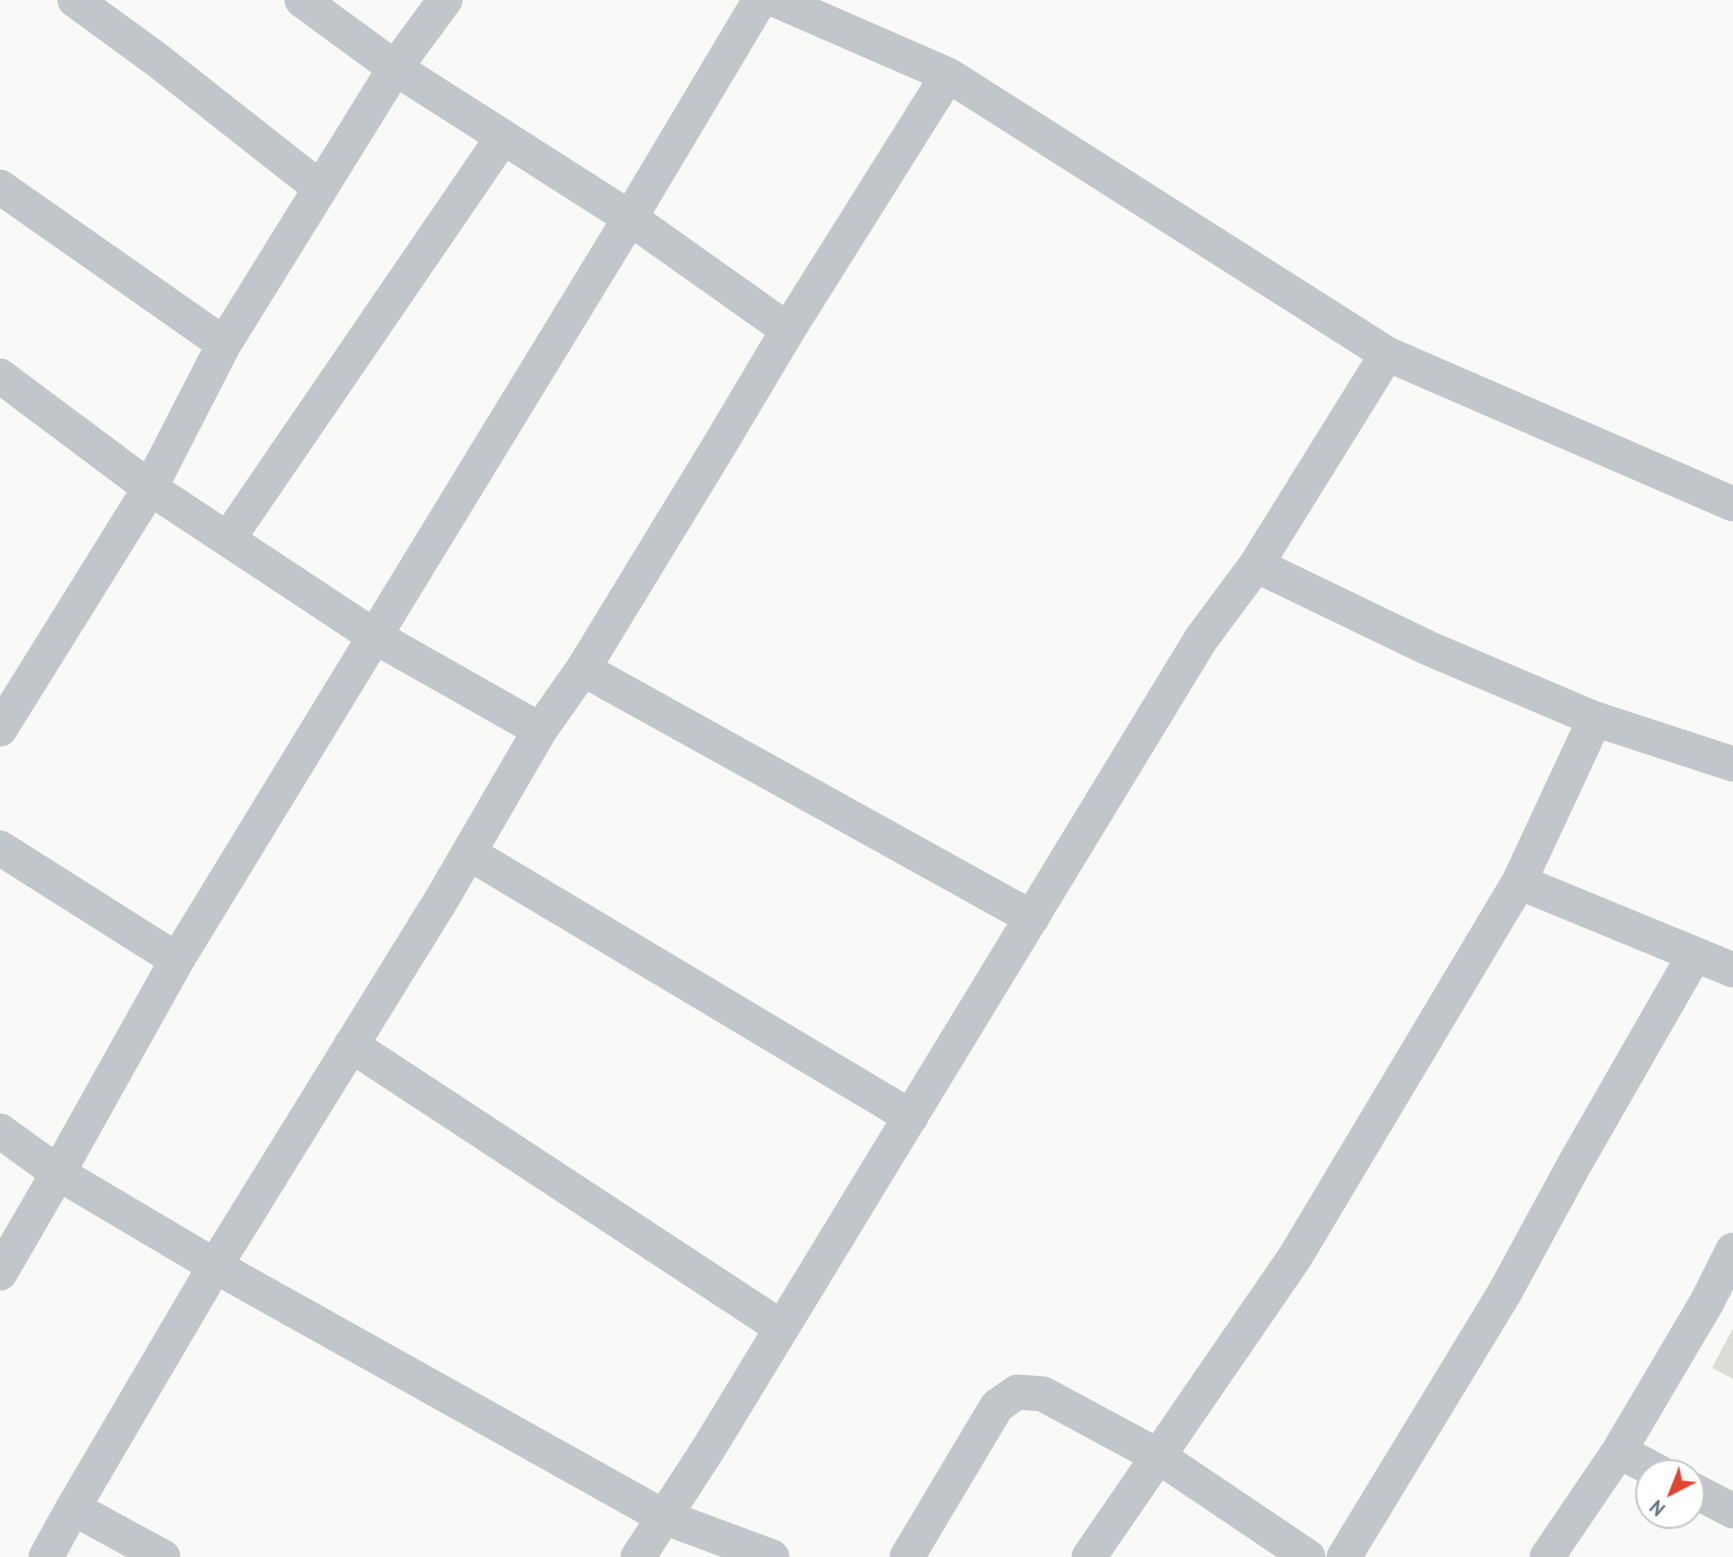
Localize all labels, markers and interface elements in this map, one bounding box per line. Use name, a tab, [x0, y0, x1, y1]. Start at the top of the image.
north arrow	[1635, 1459, 1705, 1529]
text: N	[1645, 1495, 1670, 1521]

